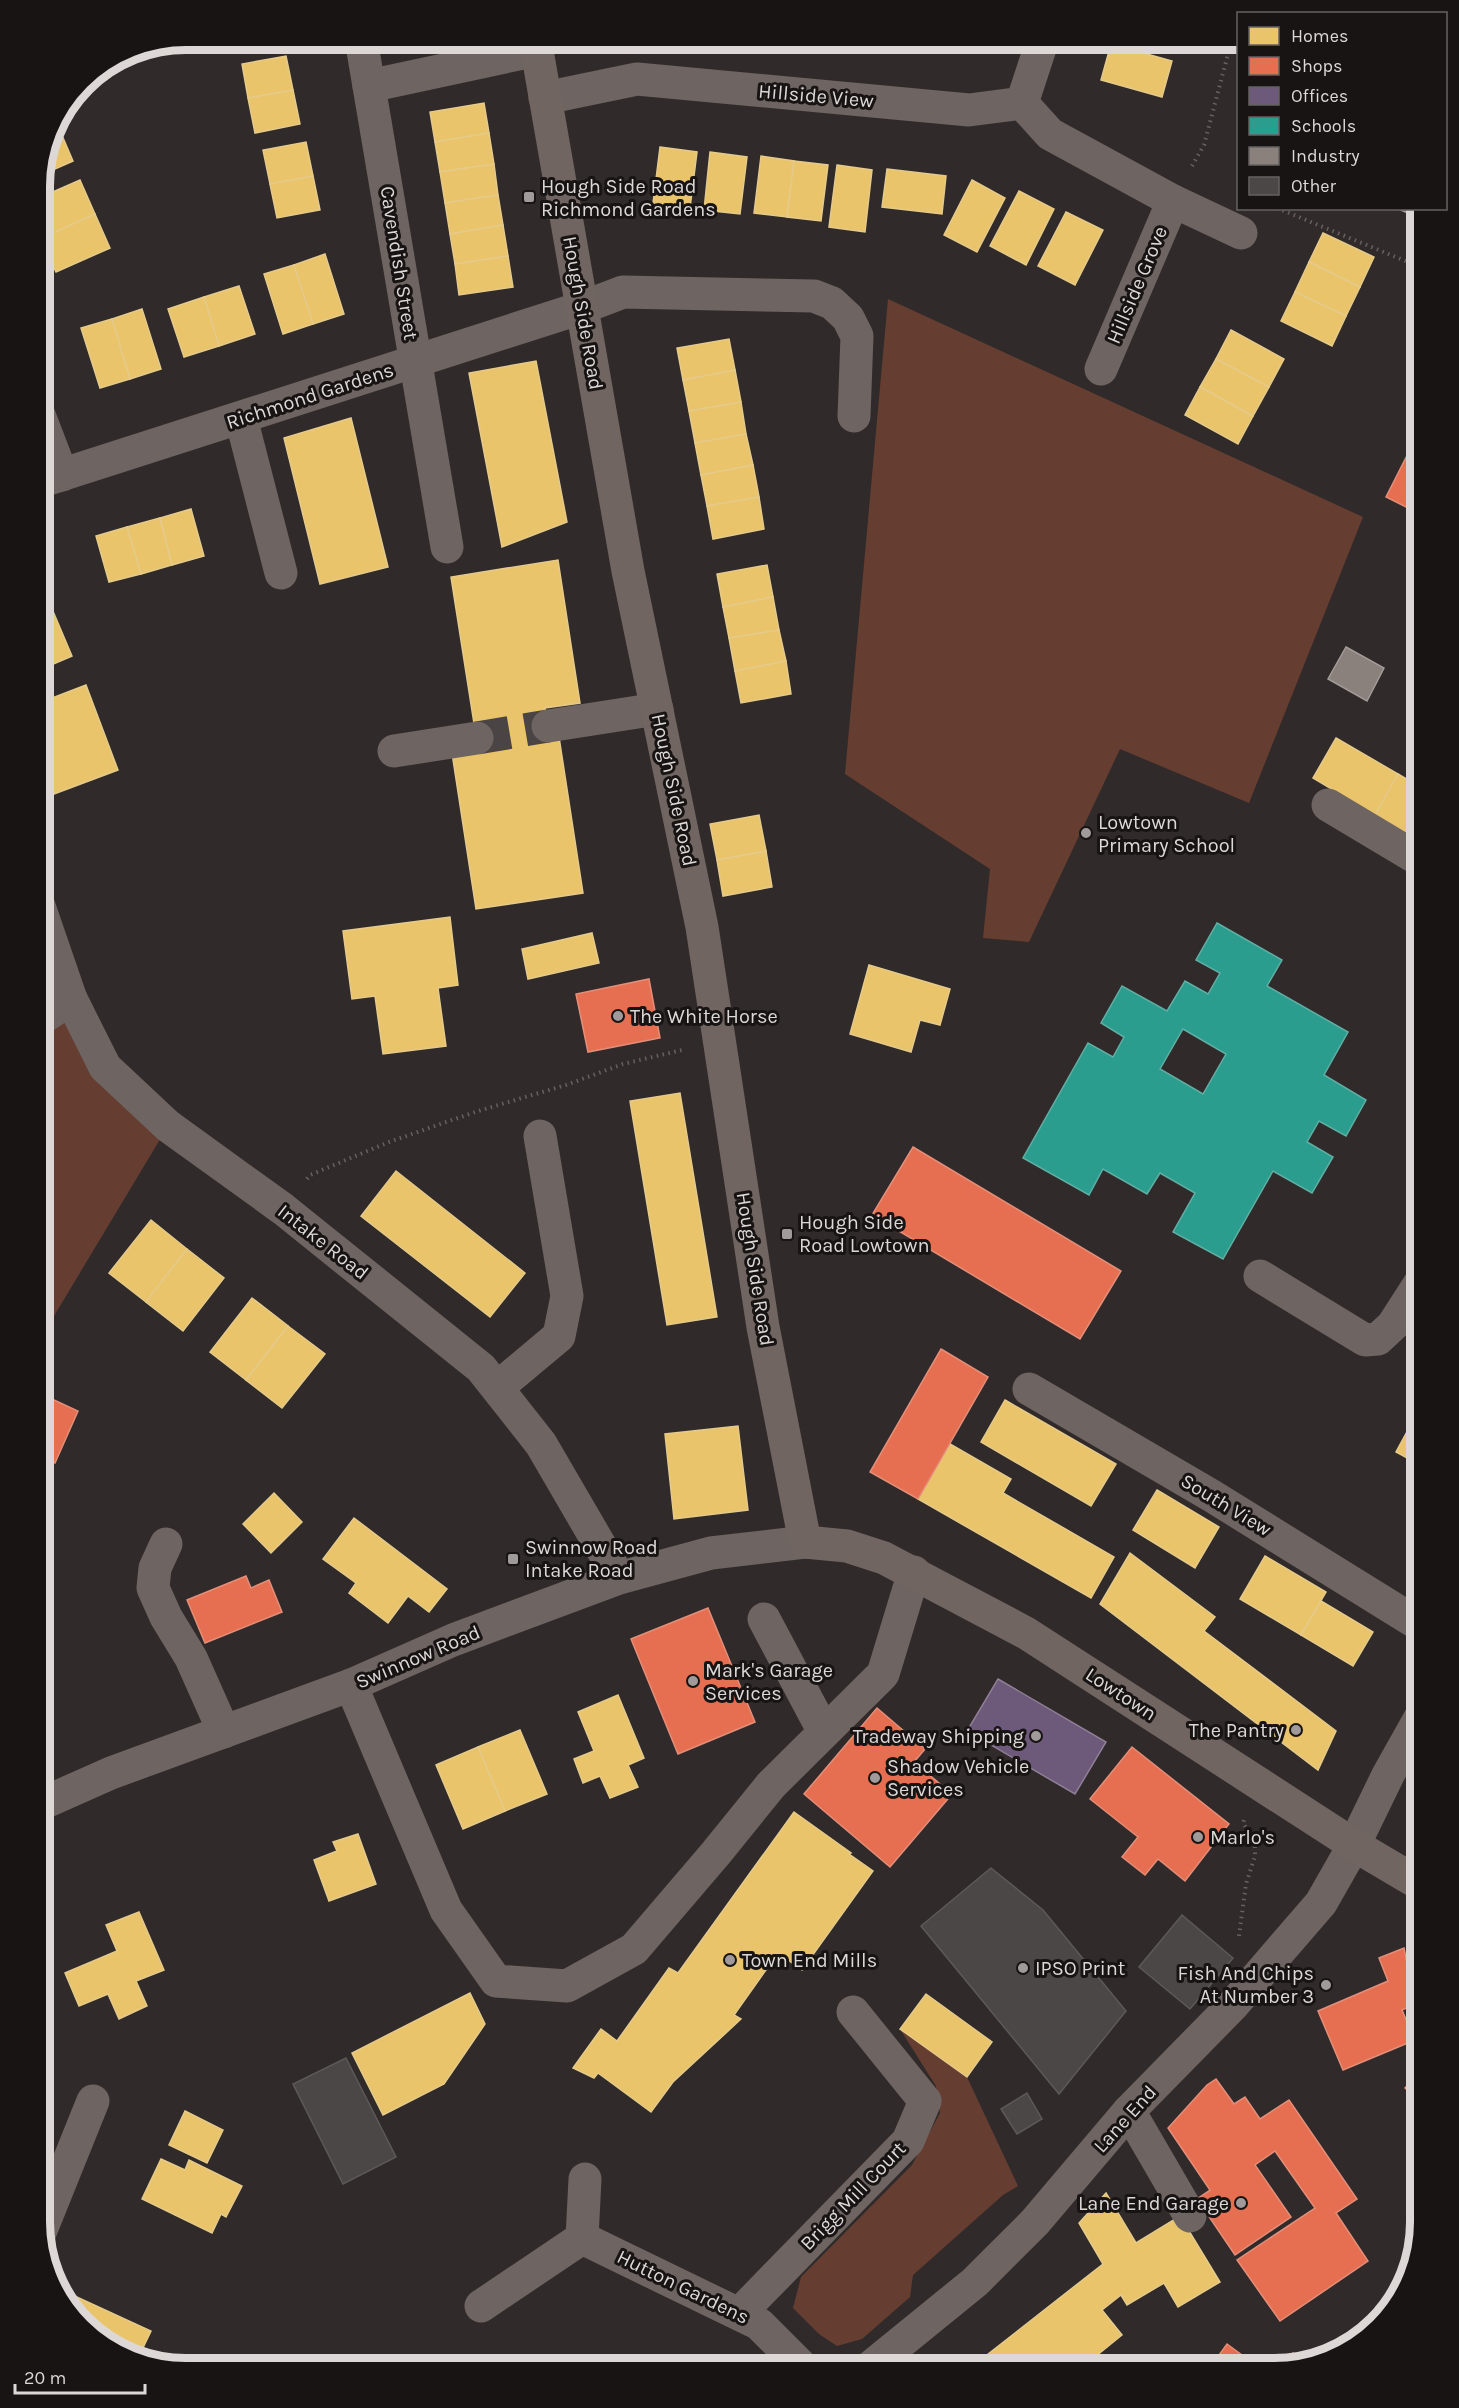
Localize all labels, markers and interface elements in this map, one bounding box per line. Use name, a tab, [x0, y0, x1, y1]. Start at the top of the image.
legend	[1237, 12, 1447, 210]
text: Homes	[1291, 25, 1348, 47]
text: Shops	[1291, 55, 1343, 77]
street label: Hillside View	[757, 79, 875, 113]
text: Offices	[1291, 85, 1348, 107]
text: Schools	[1291, 115, 1356, 137]
text: Industry	[1291, 145, 1360, 167]
place label: Hough Side Road Richmond Gardens	[541, 175, 716, 221]
text: Other	[1291, 175, 1336, 197]
street label: Cavendish Street	[375, 184, 423, 342]
marker: Hough Side Road Richmond Gardens	[522, 190, 536, 204]
street label: Hillside Grove	[1102, 223, 1172, 347]
street label: Hough Side Road	[558, 234, 608, 392]
street label: Richmond Gardens	[223, 358, 397, 434]
street label: Hough Side Road	[647, 712, 701, 868]
place label: Lowtown Primary School	[1098, 811, 1235, 857]
marker: Lowtown Primary School	[1079, 826, 1093, 840]
place label: The White Horse	[630, 1005, 778, 1028]
marker: The White Horse	[611, 1009, 625, 1023]
street label: Hough Side Road	[731, 1190, 779, 1348]
street label: Intake Road	[273, 1200, 373, 1284]
place label: Hough Side Road Lowtown	[799, 1211, 930, 1257]
marker: Hough Side Road Lowtown	[780, 1227, 794, 1241]
street label: South View	[1177, 1469, 1276, 1541]
place label: Swinnow Road Intake Road	[525, 1536, 658, 1582]
marker: Swinnow Road Intake Road	[506, 1552, 520, 1566]
street label: Swinnow Road	[352, 1620, 484, 1694]
place label: Mark's Garage Services	[705, 1659, 833, 1705]
street label: Lowtown	[1081, 1663, 1161, 1725]
marker: Mark's Garage Services	[686, 1674, 700, 1688]
place label: The Pantry	[1189, 1719, 1284, 1742]
marker: The Pantry	[1289, 1723, 1303, 1737]
place label: Tradeway Shipping	[853, 1725, 1024, 1748]
marker: Tradeway Shipping	[1029, 1729, 1043, 1743]
place label: Shadow Vehicle Services	[887, 1755, 1029, 1801]
marker: Shadow Vehicle Services	[868, 1771, 882, 1785]
place label: Marlo's	[1210, 1826, 1275, 1849]
marker: Marlo's	[1191, 1830, 1205, 1844]
place label: Town End Mills	[742, 1949, 877, 1972]
marker: Town End Mills	[723, 1953, 737, 1967]
place label: IPSO Print	[1035, 1957, 1126, 1980]
marker: IPSO Print	[1016, 1961, 1030, 1975]
place label: Fish And Chips At Number 3	[1178, 1962, 1314, 2008]
marker: Fish And Chips At Number 3	[1319, 1978, 1333, 1992]
street label: Lane End	[1089, 2081, 1161, 2157]
street label: Brigg Mill Court	[795, 2137, 911, 2255]
place label: Lane End Garage	[1078, 2192, 1229, 2215]
marker: Lane End Garage	[1234, 2196, 1248, 2210]
street label: Hutton Gardens	[613, 2245, 753, 2329]
scale bar	[15, 2357, 146, 2395]
text: 20 m	[24, 2367, 66, 2389]

